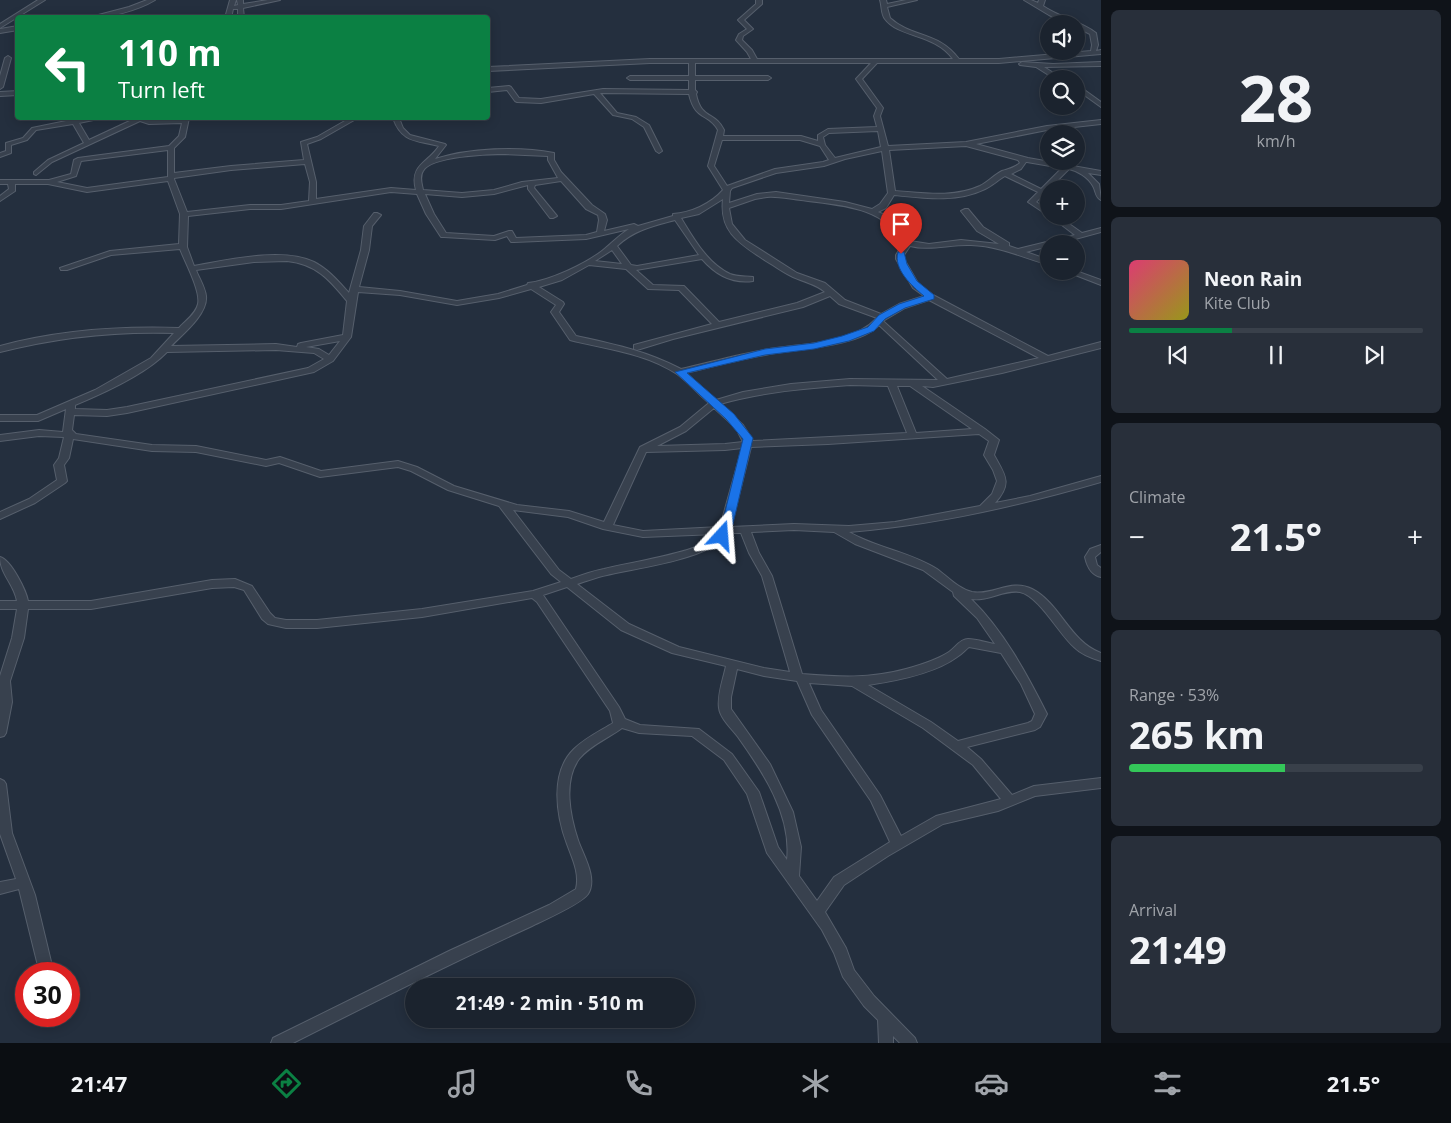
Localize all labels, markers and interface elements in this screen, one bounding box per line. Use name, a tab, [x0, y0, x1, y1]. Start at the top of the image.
map controls	[1040, 15, 1085, 280]
button: sound	[1040, 15, 1085, 60]
text: 110 m	[118, 29, 222, 76]
icon: left	[35, 35, 100, 100]
text: 28	[1239, 53, 1313, 141]
button: search	[1040, 70, 1085, 115]
text: Turn left	[118, 74, 205, 104]
button: layers	[1040, 125, 1085, 170]
text: km/h	[1257, 130, 1295, 152]
button: +	[1040, 180, 1085, 225]
pin	[880, 203, 922, 254]
icon: arrive	[887, 210, 915, 238]
button: −	[1040, 235, 1085, 280]
text: Neon Rain	[1204, 266, 1302, 292]
text: Kite Club	[1204, 292, 1270, 314]
icon: previous	[1164, 341, 1192, 369]
icon: pause	[1262, 341, 1290, 369]
icon: next	[1360, 341, 1388, 369]
text: Climate	[1129, 486, 1186, 508]
position arrow	[695, 509, 747, 561]
text: 21.5°	[1230, 510, 1322, 562]
text: −	[1129, 517, 1145, 555]
text: +	[1407, 517, 1423, 555]
text: Range · 53%	[1129, 684, 1219, 706]
text: 265 km	[1129, 708, 1265, 760]
text: Arrival	[1129, 899, 1177, 921]
text: 21:49	[1129, 923, 1227, 975]
speed limit sign: 30	[15, 962, 80, 1027]
text: 21:49 · 2 min · 510 m	[456, 990, 644, 1016]
icon: directions	[269, 1066, 304, 1101]
icon: music	[445, 1066, 480, 1101]
icon: phone	[621, 1066, 656, 1101]
icon: climate	[798, 1066, 833, 1101]
icon: car	[974, 1066, 1009, 1101]
icon: filters	[1150, 1066, 1185, 1101]
text: 21:47	[71, 1068, 127, 1098]
text: 21.5°	[1327, 1068, 1380, 1098]

